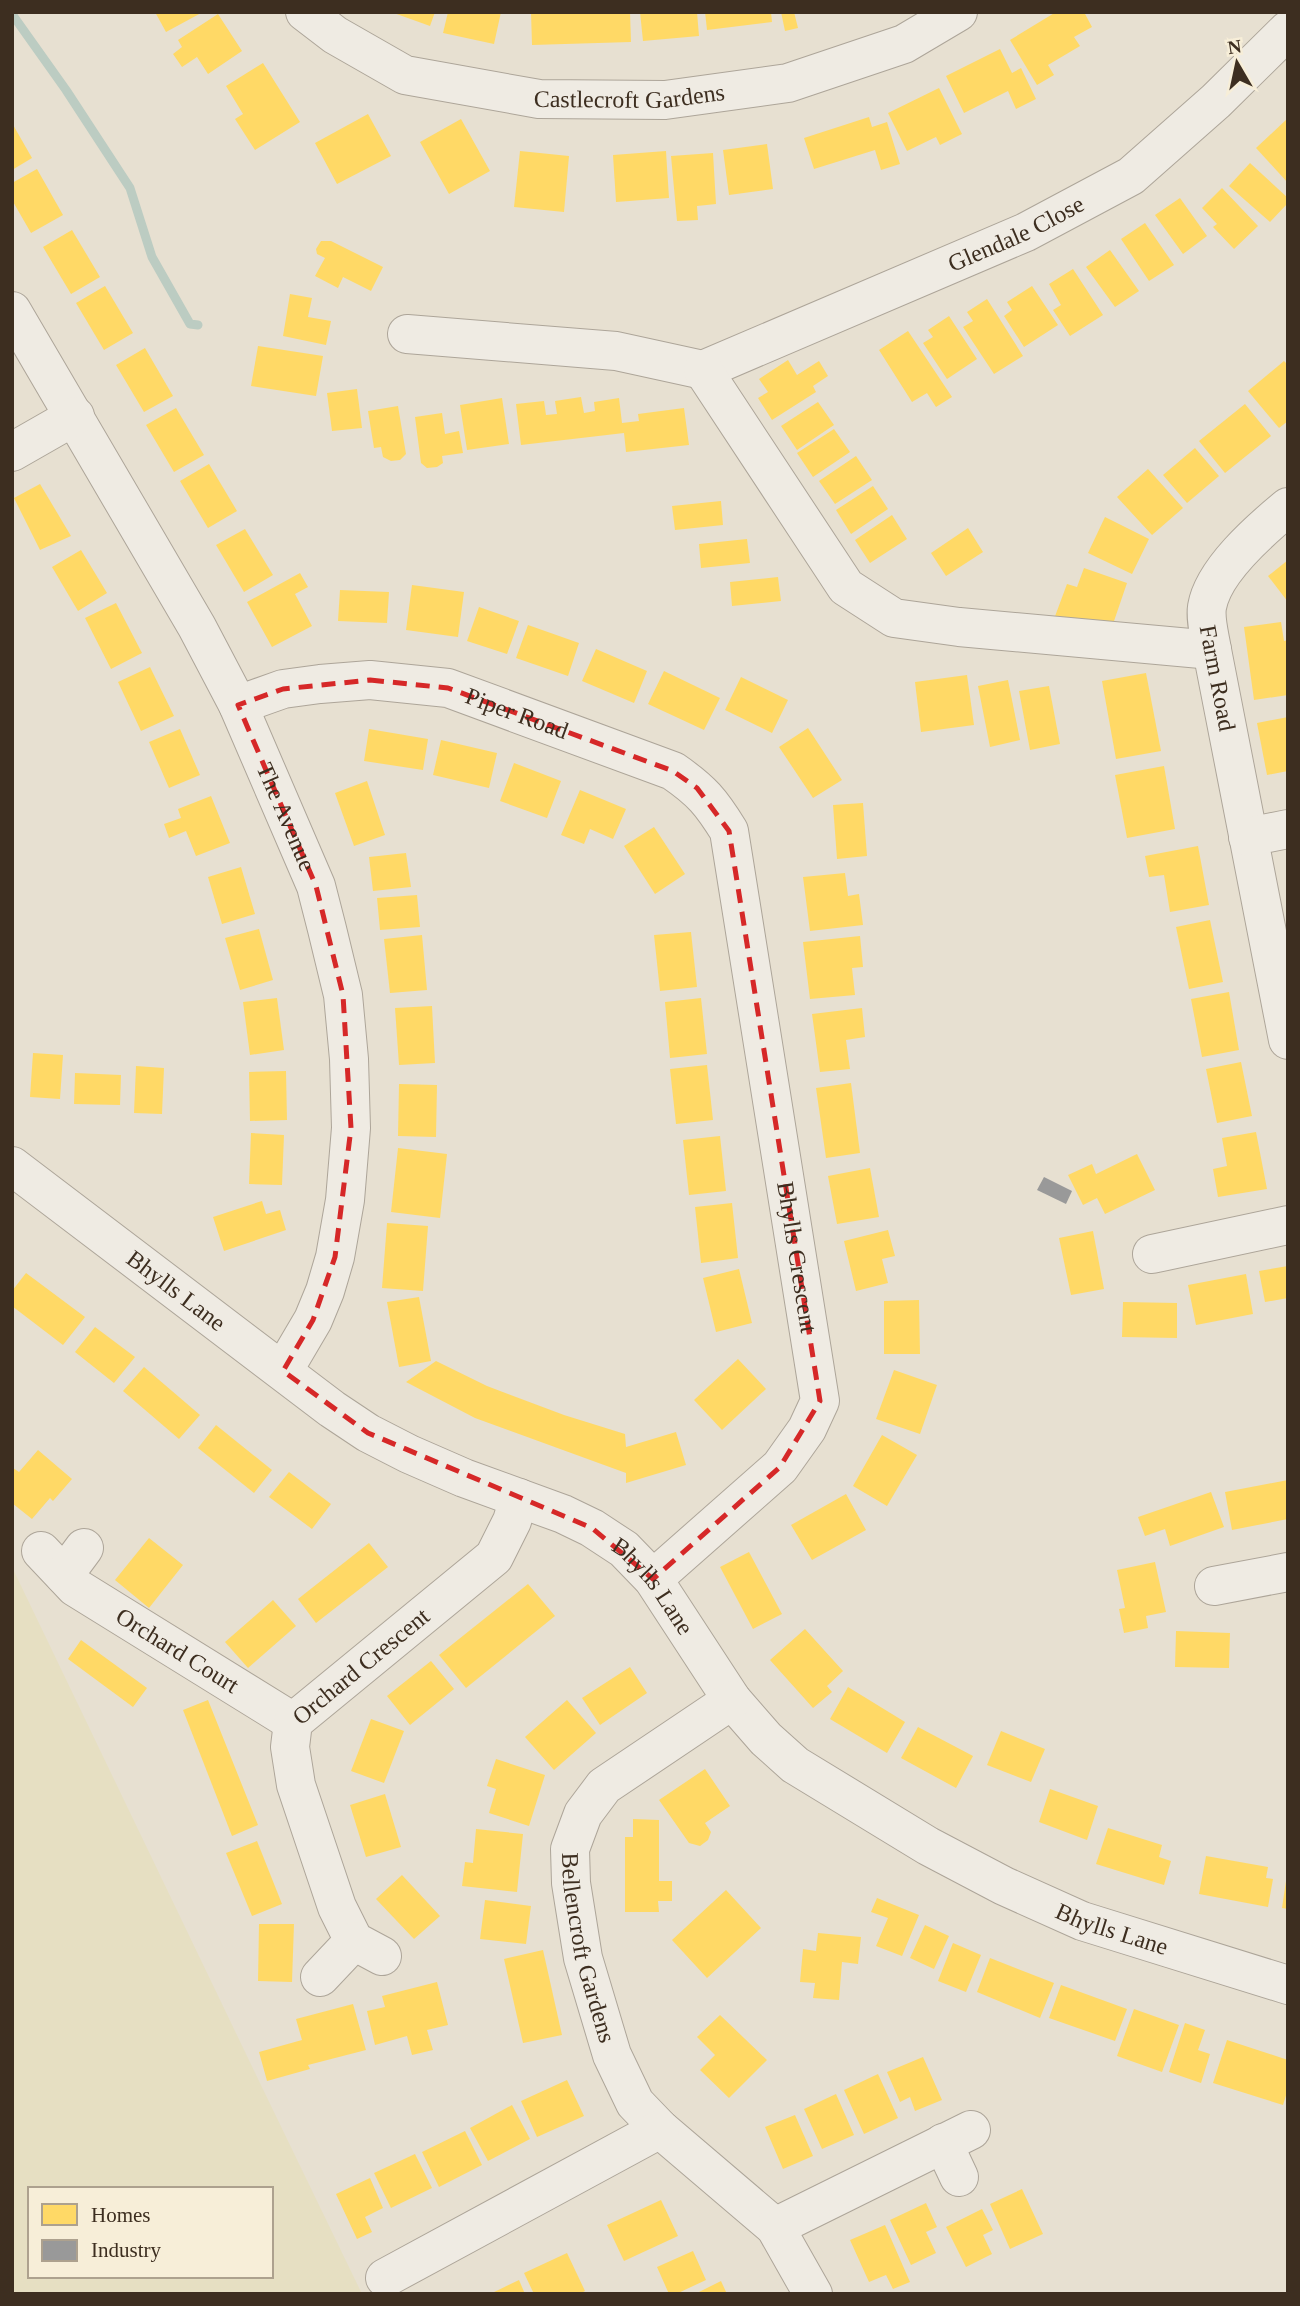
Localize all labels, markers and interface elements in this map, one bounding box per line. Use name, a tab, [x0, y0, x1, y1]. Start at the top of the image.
north arrow	[1202, 28, 1272, 98]
text: N	[1226, 35, 1243, 58]
street label: Castlecroft Gardens	[534, 79, 726, 113]
street label: Glendale Close	[944, 191, 1088, 277]
street label: Farm Road	[1195, 623, 1241, 733]
street label: Piper Road	[462, 683, 572, 744]
street label: The Avenue	[251, 759, 321, 875]
street label: Bhylls Crescent	[772, 1180, 822, 1335]
street label: Bhylls Lane	[122, 1245, 230, 1336]
street label: Bhylls Lane	[607, 1532, 699, 1639]
street label: Orchard Crescent	[287, 1602, 435, 1730]
street label: Orchard Court	[111, 1603, 244, 1698]
street label: Bellencroft Gardens	[557, 1852, 621, 2046]
street label: Bhylls Lane	[1052, 1898, 1171, 1960]
legend	[28, 2187, 273, 2278]
text: Homes	[91, 2203, 151, 2227]
text: Industry	[91, 2238, 161, 2262]

